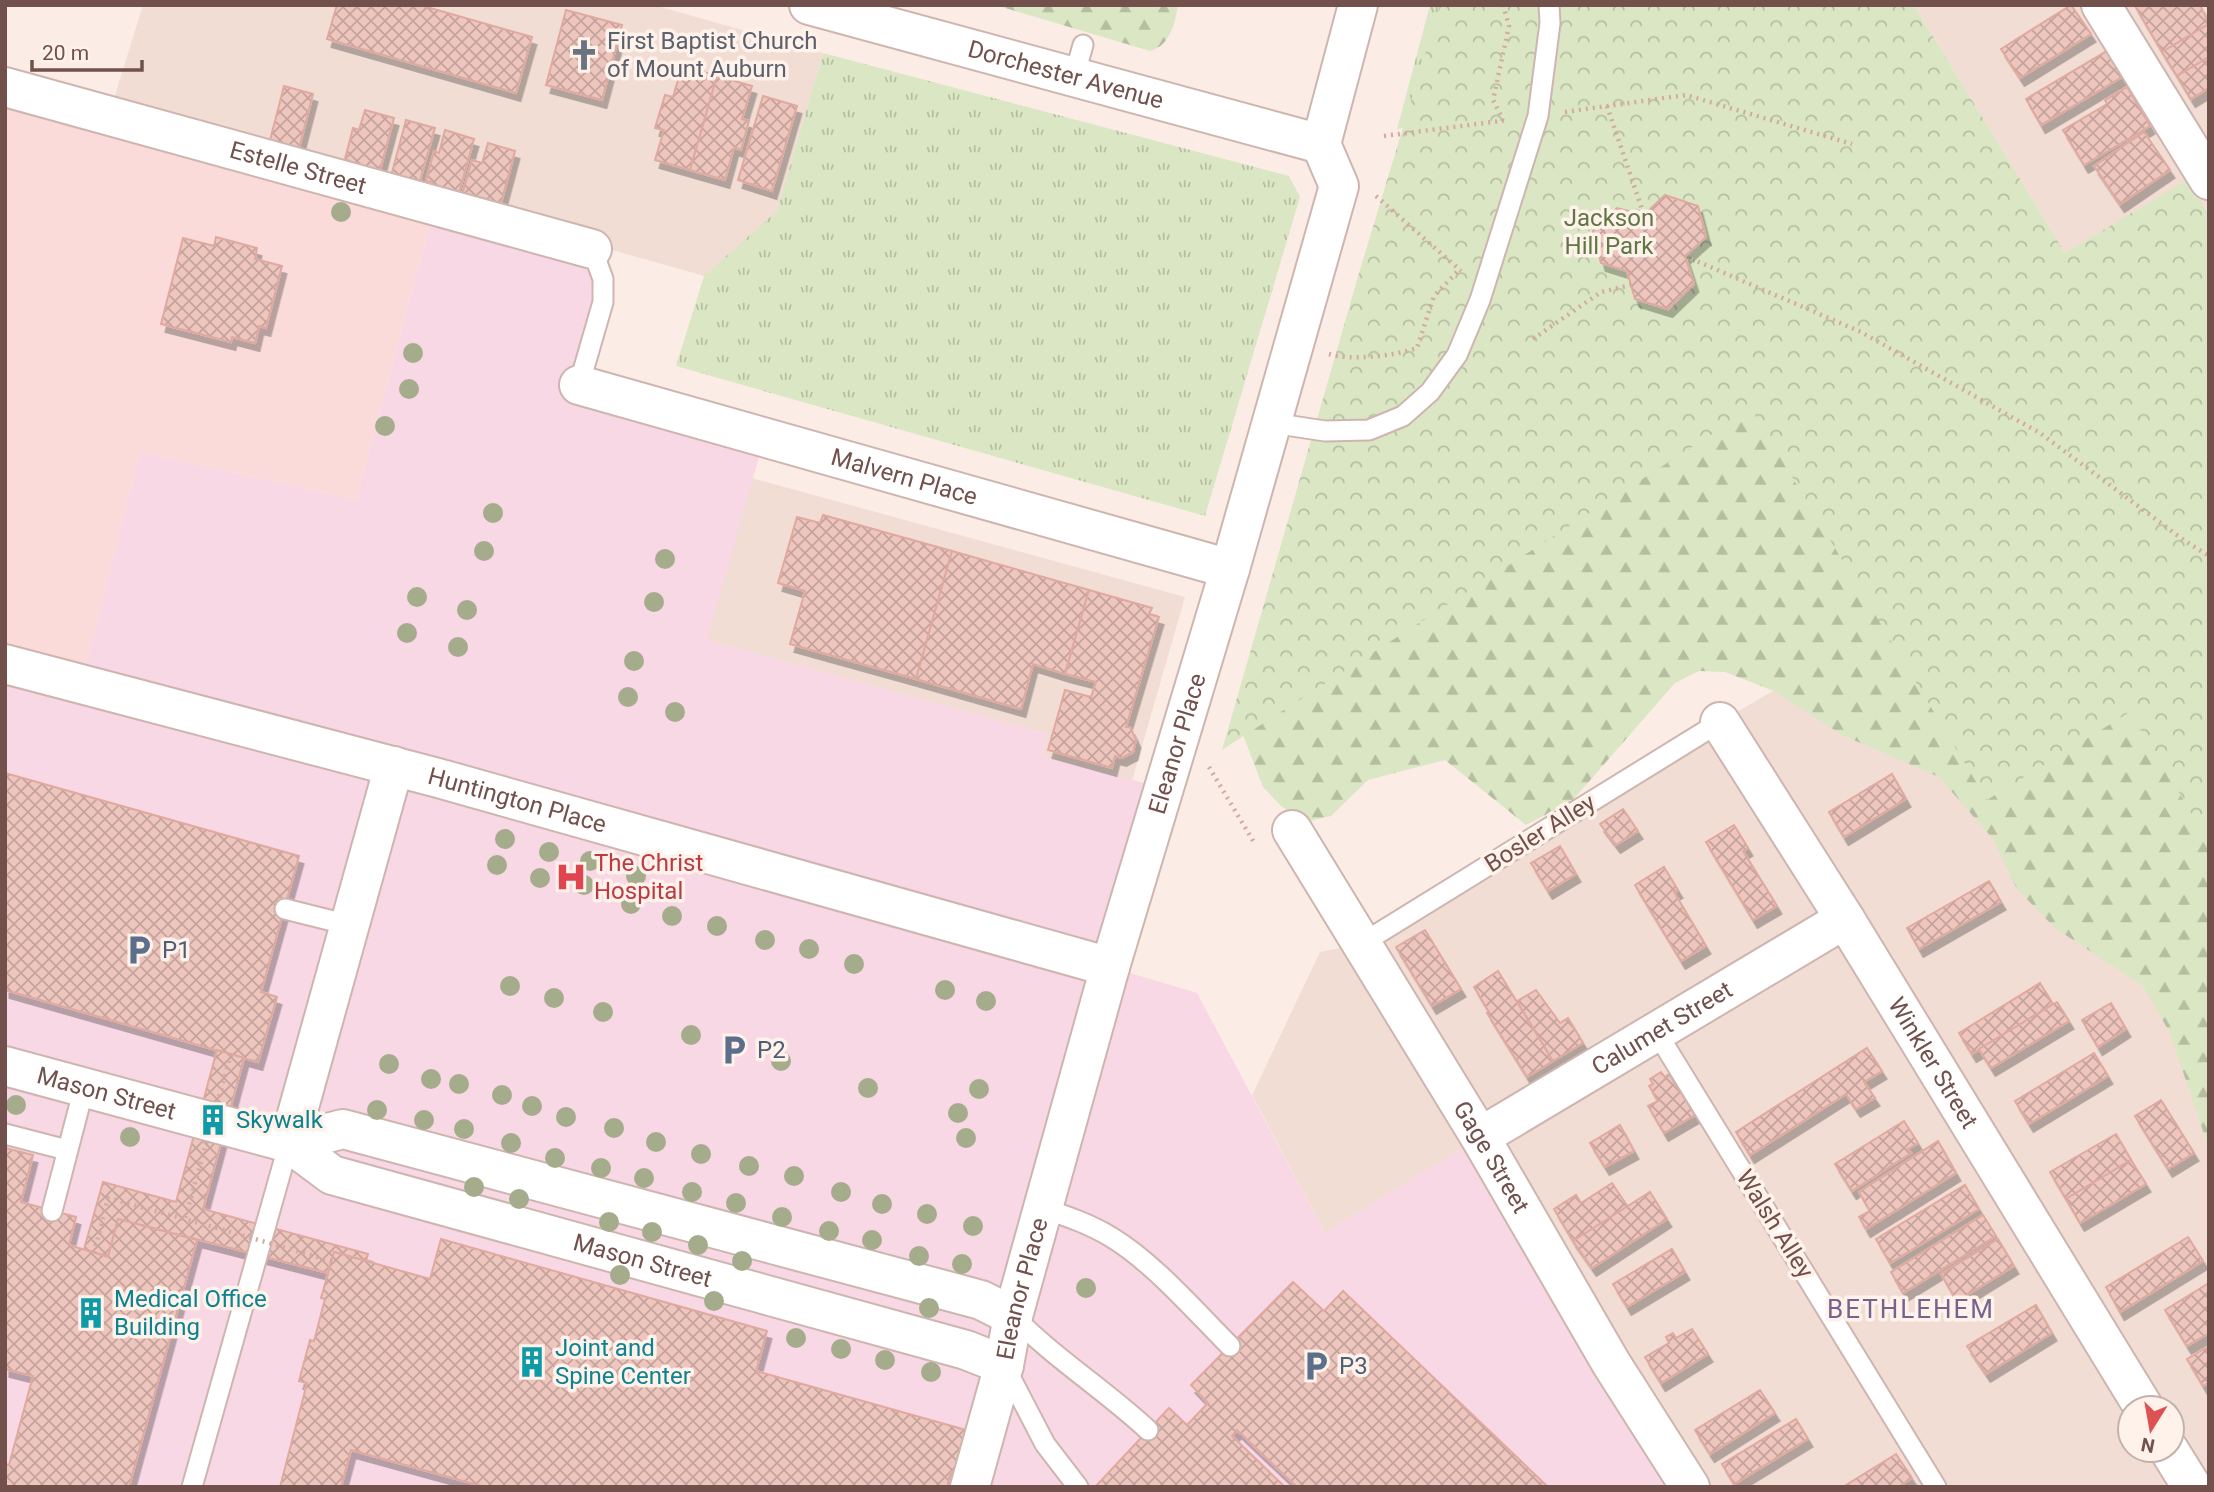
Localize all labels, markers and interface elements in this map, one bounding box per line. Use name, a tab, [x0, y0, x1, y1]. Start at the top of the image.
place label: First Baptist Church of Mount Auburn	[607, 27, 818, 83]
scale bar	[32, 28, 142, 72]
street label: Dorchester Avenue	[965, 35, 1167, 115]
church icon: First Baptist Church of Mount Auburn	[567, 38, 601, 72]
text: 20 m	[42, 41, 89, 65]
street label: Estelle Street	[227, 136, 370, 200]
park label: Jackson Hill Park	[1564, 204, 1654, 260]
street label: Malvern Place	[828, 443, 981, 511]
street label: Eleanor Place	[1143, 670, 1212, 817]
street label: Huntington Place	[425, 762, 610, 839]
street label: Bosler Alley	[1480, 788, 1601, 878]
place label: The Christ Hospital	[594, 849, 703, 905]
hospital icon: The Christ Hospital	[554, 860, 588, 894]
parking icon: P1	[122, 933, 156, 967]
place label: P1	[162, 936, 191, 964]
street label: Calumet Street	[1587, 976, 1737, 1081]
street label: Winkler Street	[1882, 992, 1984, 1134]
parking icon: P2	[717, 1033, 751, 1067]
place label: P2	[757, 1036, 786, 1064]
street label: Mason Street	[34, 1061, 179, 1126]
street label: Gage Street	[1447, 1096, 1535, 1218]
building icon: Skywalk	[196, 1103, 230, 1137]
place label: Skywalk	[236, 1106, 324, 1134]
street label: Walsh Alley	[1731, 1165, 1820, 1284]
street label: Eleanor Place	[991, 1215, 1054, 1362]
street label: Mason Street	[570, 1228, 715, 1293]
place label: Medical Office Building	[114, 1285, 267, 1341]
district label: BETHLEHEM	[1827, 1294, 1995, 1324]
building icon: Medical Office Building	[74, 1296, 108, 1330]
place label: Joint and Spine Center	[555, 1334, 691, 1390]
building icon: Joint and Spine Center	[515, 1345, 549, 1379]
parking icon: P3	[1299, 1349, 1333, 1383]
place label: P3	[1339, 1352, 1368, 1380]
north arrow	[2116, 1394, 2186, 1464]
text: N	[2139, 1433, 2157, 1458]

